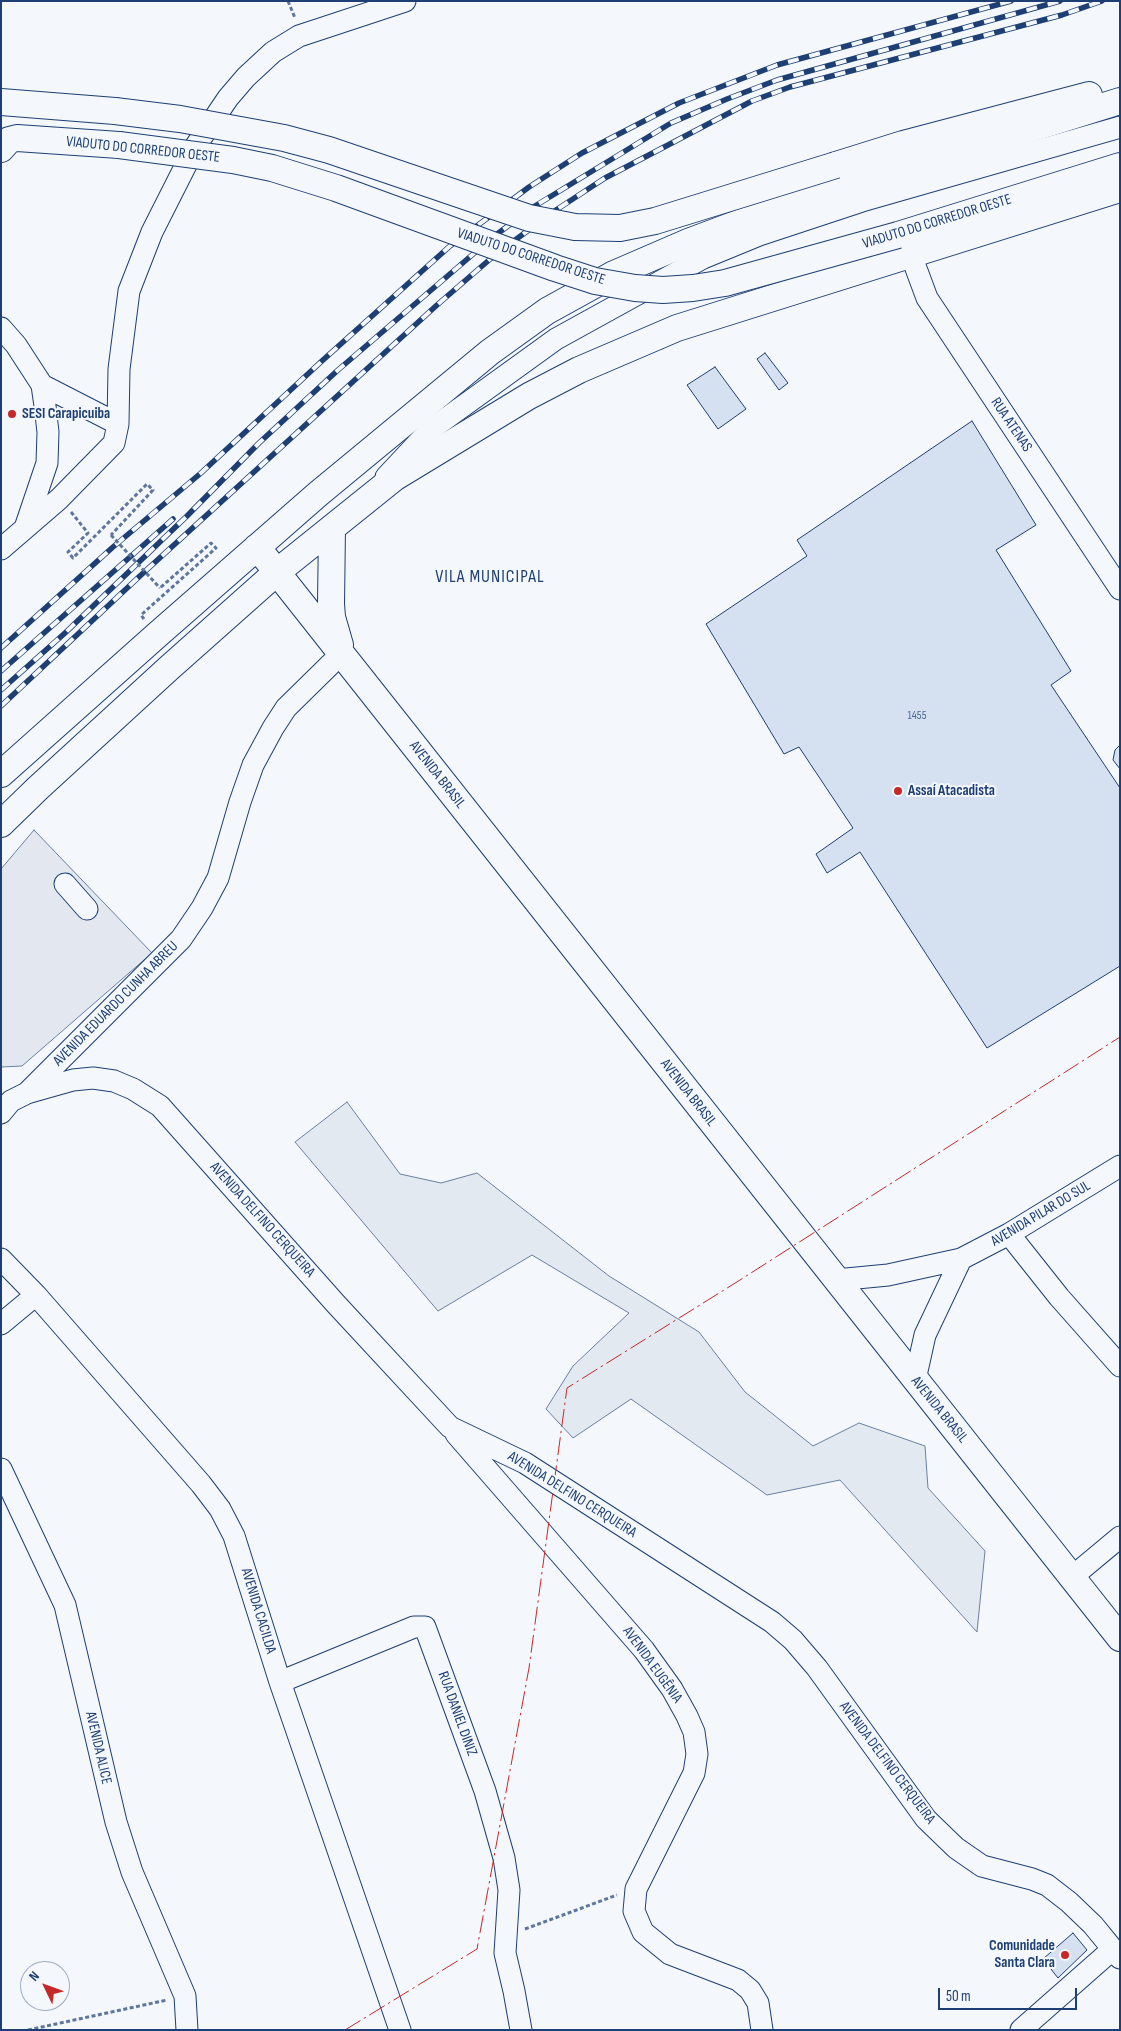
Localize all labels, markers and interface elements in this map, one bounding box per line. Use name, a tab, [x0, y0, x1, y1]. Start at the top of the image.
street label: VIADUTO DO CORREDOR OESTE	[65, 133, 221, 167]
street label: VIADUTO DO CORREDOR OESTE	[860, 191, 1014, 253]
street label: VIADUTO DO CORREDOR OESTE	[455, 225, 607, 289]
street label: RUA ATENAS	[986, 394, 1036, 456]
place label: SESI Carapicuiba	[22, 405, 110, 423]
marker: SESI Carapicuiba	[6, 408, 18, 420]
district label: VILA MUNICIPAL	[434, 566, 546, 588]
house number: 1455	[908, 709, 926, 723]
street label: AVENIDA BRASIL	[405, 738, 469, 812]
place label: Assaí Atacadista	[908, 782, 995, 800]
marker: Assaí Atacadista	[892, 785, 904, 797]
street label: AVENIDA EDUARDO CUNHA ABREU	[50, 938, 182, 1070]
street label: AVENIDA BRASIL	[656, 1056, 720, 1130]
street label: AVENIDA DELFINO CERQUEIRA	[206, 1159, 318, 1281]
street label: AVENIDA PILAR DO SUL	[988, 1177, 1094, 1251]
street label: AVENIDA BRASIL	[907, 1373, 971, 1447]
street label: AVENIDA DELFINO CERQUEIRA	[504, 1448, 640, 1542]
street label: AVENIDA CACILDA	[236, 1566, 280, 1656]
street label: AVENIDA EUGÊNIA	[618, 1623, 686, 1707]
street label: RUA DANIEL DINIZ	[433, 1669, 481, 1759]
street label: AVENIDA DELFINO CERQUEIRA	[835, 1698, 939, 1828]
street label: AVENIDA ALICE	[81, 1710, 115, 1786]
place label: Comunidade Santa Clara	[989, 1937, 1055, 1972]
marker: Comunidade Santa Clara	[1059, 1949, 1071, 1961]
north arrow	[20, 1961, 70, 2011]
text: N	[25, 1968, 43, 1985]
scale bar	[941, 1978, 1080, 2010]
text: 50 m	[946, 1987, 971, 2006]

